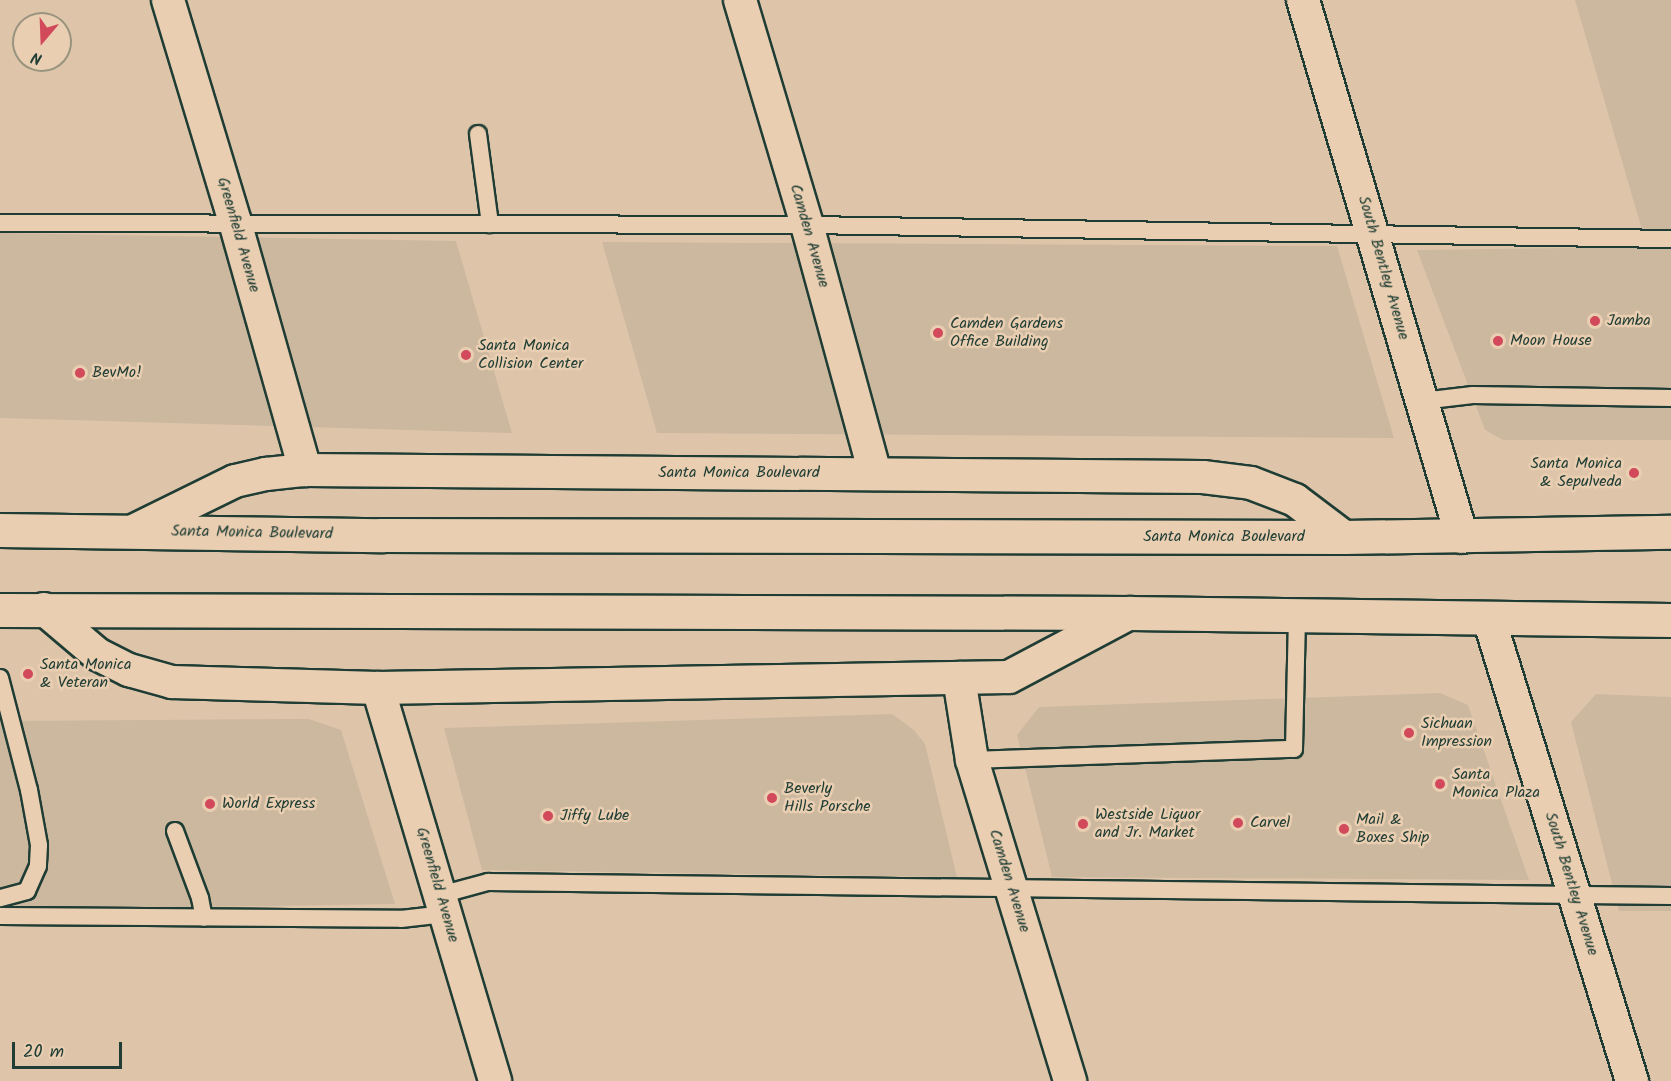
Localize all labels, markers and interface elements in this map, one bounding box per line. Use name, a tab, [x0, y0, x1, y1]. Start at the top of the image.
north arrow	[12, 12, 72, 72]
text: N	[28, 44, 45, 71]
street label: Greenfield Avenue	[212, 175, 264, 295]
street label: Camden Avenue	[785, 182, 833, 290]
street label: South Bentley Avenue	[1353, 194, 1413, 342]
place label: Jamba	[1607, 311, 1651, 331]
place label: Camden Gardens Office Building	[950, 314, 1063, 352]
marker: Jamba	[1588, 314, 1602, 328]
marker: Camden Gardens Office Building	[931, 326, 945, 340]
place label: Moon House	[1510, 331, 1592, 351]
marker: Moon House	[1491, 334, 1505, 348]
place label: Santa Monica Collision Center	[478, 336, 583, 374]
marker: Santa Monica Collision Center	[459, 348, 473, 362]
place label: BevMo!	[92, 363, 142, 383]
marker: BevMo!	[73, 366, 87, 380]
place label: Santa Monica & Sepulveda	[1531, 454, 1622, 492]
street label: Santa Monica Boulevard	[658, 463, 820, 483]
marker: Santa Monica & Sepulveda	[1627, 466, 1641, 480]
street label: Santa Monica Boulevard	[171, 522, 333, 544]
street label: Santa Monica Boulevard	[1143, 527, 1305, 547]
place label: Santa Monica & Veteran	[40, 655, 131, 693]
marker: Santa Monica & Veteran	[21, 667, 35, 681]
place label: Sichuan Impression	[1421, 714, 1492, 752]
marker: Sichuan Impression	[1402, 726, 1416, 740]
place label: Santa Monica Plaza	[1452, 765, 1540, 803]
marker: Santa Monica Plaza	[1433, 777, 1447, 791]
place label: Beverly Hills Porsche	[784, 779, 871, 817]
marker: Beverly Hills Porsche	[765, 791, 779, 805]
place label: World Express	[222, 794, 315, 814]
marker: World Express	[203, 797, 217, 811]
place label: Westside Liquor and Jr. Market	[1095, 805, 1200, 843]
place label: Jiffy Lube	[560, 806, 629, 826]
marker: Jiffy Lube	[541, 809, 555, 823]
place label: Mail & Boxes Ship	[1356, 810, 1429, 848]
street label: South Bentley Avenue	[1540, 810, 1602, 958]
place label: Carvel	[1250, 813, 1290, 833]
marker: Carvel	[1231, 816, 1245, 830]
marker: Westside Liquor and Jr. Market	[1076, 817, 1090, 831]
marker: Mail & Boxes Ship	[1337, 822, 1351, 836]
street label: Greenfield Avenue	[411, 825, 463, 945]
street label: Camden Avenue	[984, 827, 1034, 935]
scale bar	[15, 1030, 124, 1068]
text: 20 m	[23, 1038, 64, 1067]

